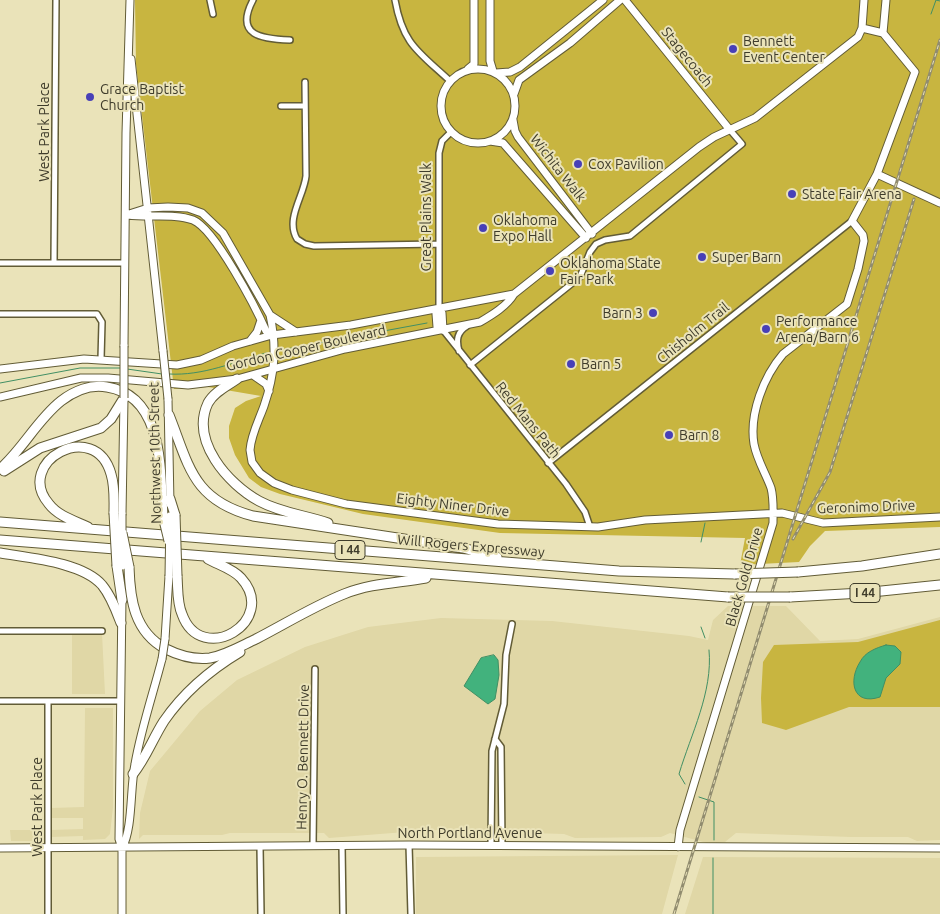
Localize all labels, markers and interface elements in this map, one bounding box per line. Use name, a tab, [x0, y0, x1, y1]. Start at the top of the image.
street label: Stagecoach	[658, 24, 716, 90]
place label: Bennett Event Center	[743, 33, 825, 65]
marker: Bennett Event Center	[727, 43, 739, 55]
place label: Grace Baptist Church	[100, 81, 184, 114]
street label: West Park Place	[36, 82, 52, 182]
marker: Grace Baptist Church	[84, 91, 96, 103]
street label: Wichita Walk	[526, 131, 590, 205]
place label: Cox Pavilion	[588, 156, 664, 172]
marker: Cox Pavilion	[572, 158, 584, 170]
street label: Great Plains Walk	[418, 163, 434, 271]
place label: State Fair Arena	[802, 186, 902, 202]
marker: State Fair Arena	[786, 188, 798, 200]
place label: Oklahoma Expo Hall	[493, 212, 557, 244]
marker: Oklahoma Expo Hall	[477, 222, 489, 234]
place label: Super Barn	[712, 249, 781, 265]
marker: Super Barn	[696, 251, 708, 263]
place label: Oklahoma State Fair Park	[560, 255, 661, 288]
marker: Oklahoma State Fair Park	[544, 265, 556, 277]
street label: Chisholm Trail	[653, 299, 733, 367]
place label: Barn 3	[603, 305, 643, 321]
marker: Barn 3	[647, 307, 659, 319]
place label: Performance Arena/Barn 6	[776, 313, 859, 346]
street label: Gordon Cooper Boulevard	[224, 321, 388, 375]
marker: Performance Arena/Barn 6	[760, 323, 772, 335]
place label: Barn 5	[581, 356, 621, 372]
marker: Barn 5	[565, 358, 577, 370]
street label: Red Mans Path	[492, 378, 564, 462]
street label: Northwest 10th Street	[145, 382, 165, 524]
place label: Barn 8	[679, 427, 719, 443]
marker: Barn 8	[663, 429, 675, 441]
street label: Eighty Niner Drive	[396, 490, 510, 520]
street label: Geronimo Drive	[817, 497, 915, 517]
street label: Black Gold Drive	[722, 526, 766, 628]
street label: Will Rogers Expressway	[397, 531, 545, 561]
road number: I 44	[335, 540, 365, 560]
road number: I 44	[850, 584, 880, 602]
street label: Henry O. Bennett Drive	[293, 684, 313, 830]
street label: West Park Place	[29, 757, 45, 857]
street label: North Portland Avenue	[398, 825, 542, 841]

